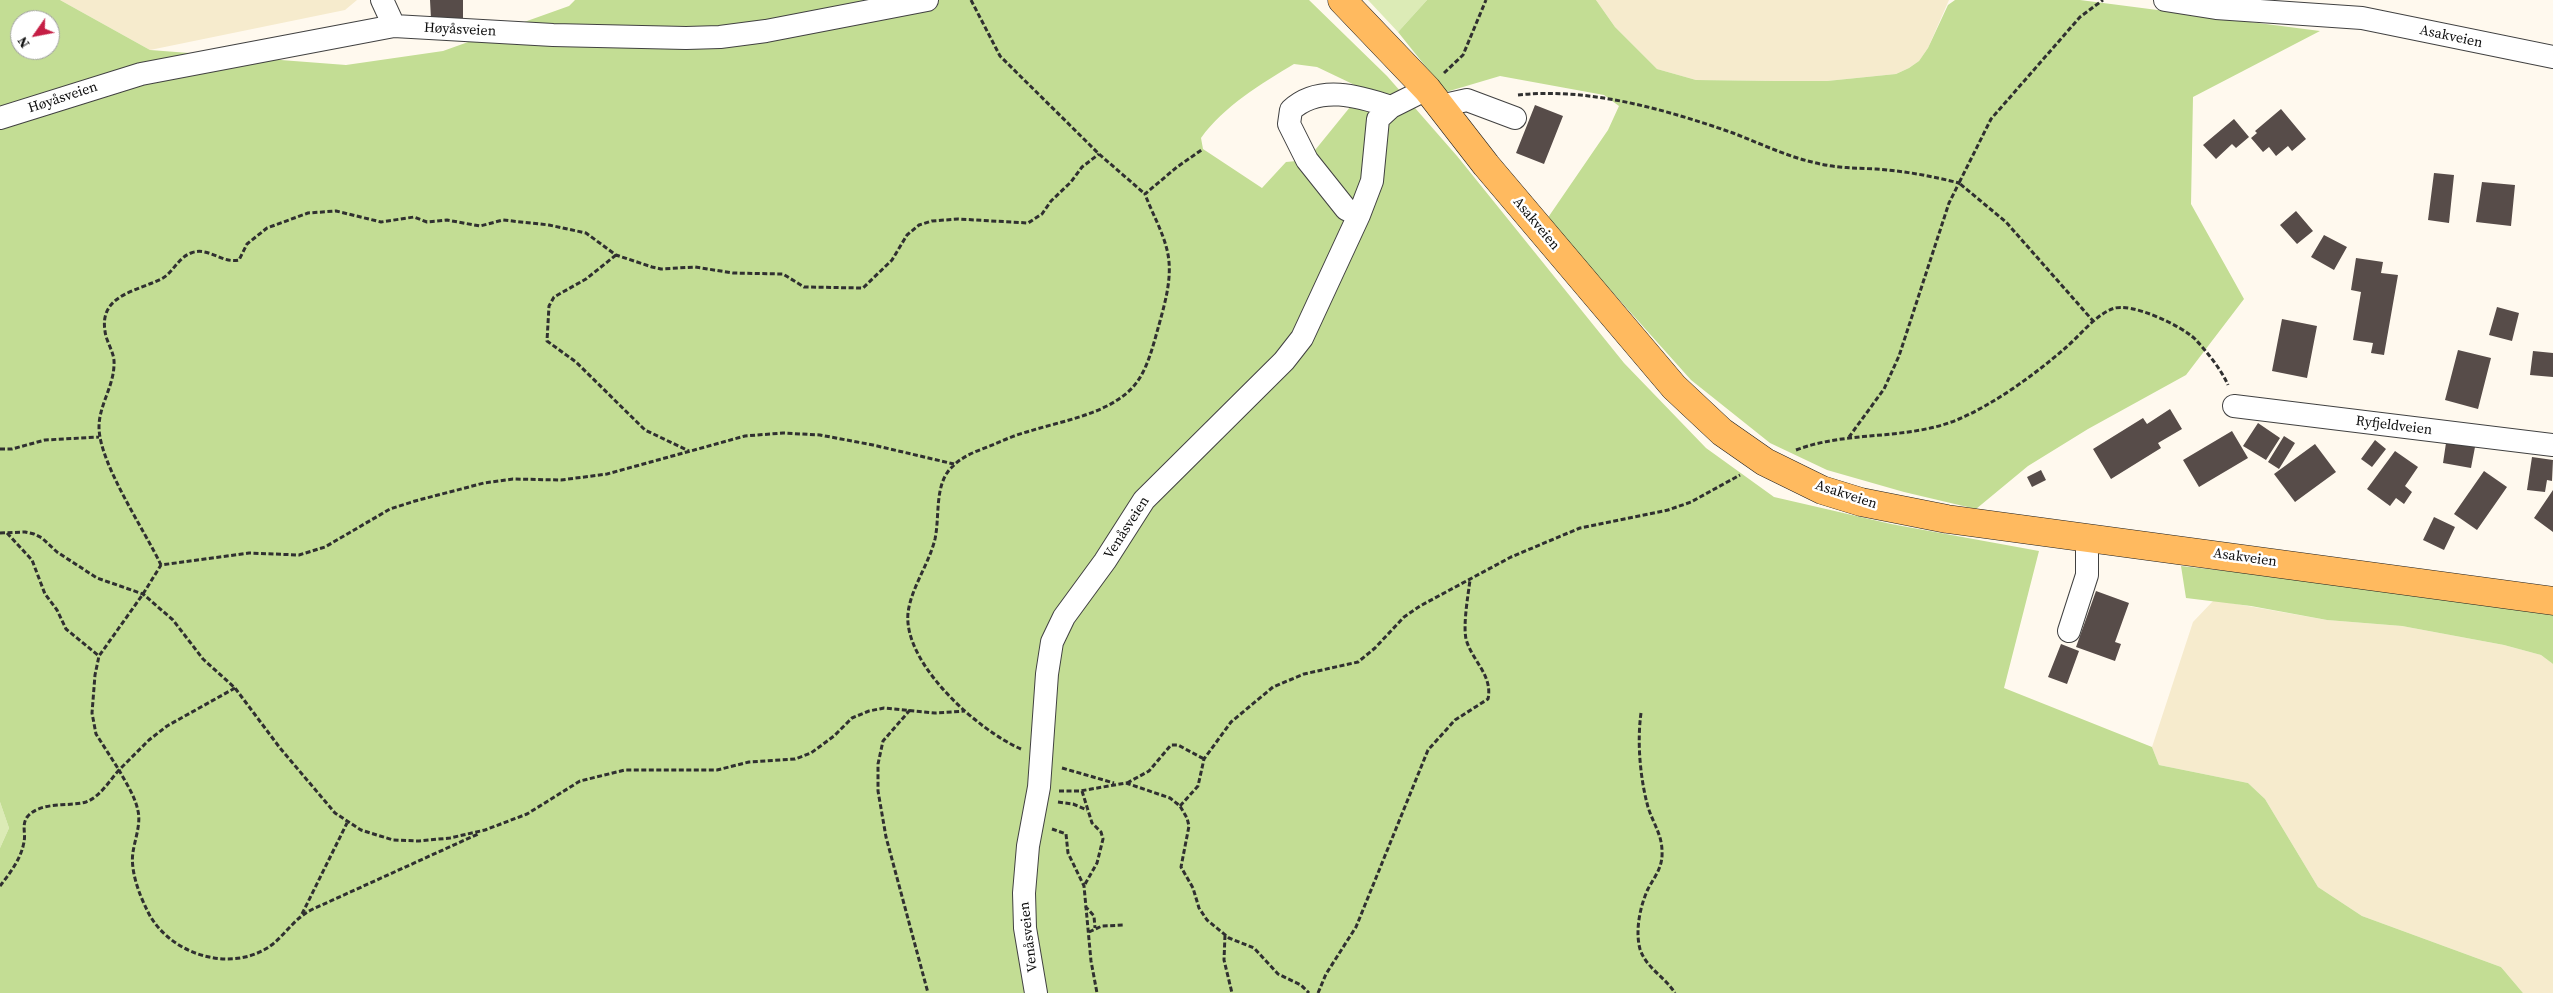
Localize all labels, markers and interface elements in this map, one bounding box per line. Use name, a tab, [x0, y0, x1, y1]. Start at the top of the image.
north arrow	[10, 10, 60, 60]
street label: Høyåsveien	[424, 20, 496, 40]
street label: Asakveien	[2418, 22, 2484, 52]
text: N	[12, 33, 34, 52]
street label: Høyåsveien	[26, 79, 100, 117]
street label: Asakveien	[1509, 194, 1563, 254]
street label: Ryfjeldveien	[2355, 413, 2433, 439]
street label: Asakveien	[1813, 477, 1879, 513]
street label: Venåsveien	[1101, 494, 1153, 562]
street label: Asakveien	[2212, 545, 2278, 571]
street label: Venåsveien	[1016, 901, 1042, 973]

